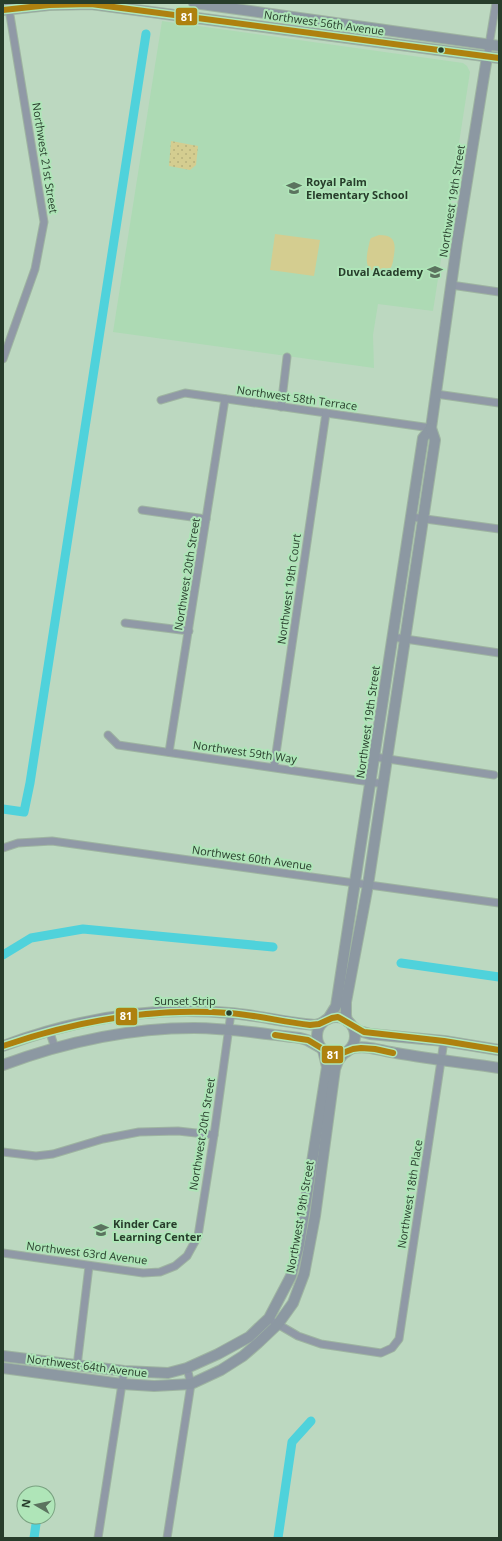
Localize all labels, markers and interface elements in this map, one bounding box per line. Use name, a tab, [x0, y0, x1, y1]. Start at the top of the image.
line badge: 81	[175, 7, 198, 26]
street label: Northwest 56th Avenue	[263, 7, 385, 38]
text: 81	[181, 9, 193, 24]
unlabelled marker	[436, 45, 446, 55]
street label: Northwest 21st Street	[29, 101, 62, 215]
street label: Northwest 19th Street	[435, 144, 468, 258]
place label: Royal Palm Elementary School	[306, 174, 408, 202]
school or university icon: Royal Palm Elementary School	[285, 179, 303, 197]
school or university icon: Duval Academy	[426, 263, 444, 281]
place label: Duval Academy	[338, 264, 424, 279]
street label: Northwest 58th Terrace	[236, 382, 358, 413]
street label: Northwest 20th Street	[170, 517, 203, 631]
street label: Northwest 19th Court	[273, 533, 304, 645]
street label: Northwest 19th Street	[352, 665, 383, 779]
street label: Northwest 59th Way	[192, 737, 298, 766]
street label: Northwest 60th Avenue	[191, 842, 313, 873]
street label: Sunset Strip	[154, 993, 216, 1008]
line badge: 81	[115, 1007, 138, 1026]
text: 81	[120, 1008, 132, 1023]
unlabelled marker	[224, 1008, 234, 1018]
line badge: 81	[321, 1045, 344, 1064]
text: 81	[327, 1047, 339, 1062]
street label: Northwest 20th Street	[185, 1077, 218, 1191]
street label: Northwest 18th Place	[394, 1139, 426, 1249]
street label: Northwest 19th Street	[282, 1160, 317, 1274]
place label: Kinder Care Learning Center	[113, 1216, 201, 1244]
school or university icon: Kinder Care Learning Center	[92, 1221, 110, 1239]
street label: Northwest 63rd Avenue	[26, 1238, 148, 1267]
street label: Northwest 64th Avenue	[26, 1351, 148, 1380]
north arrow	[16, 1485, 56, 1525]
text: N	[18, 1498, 34, 1509]

